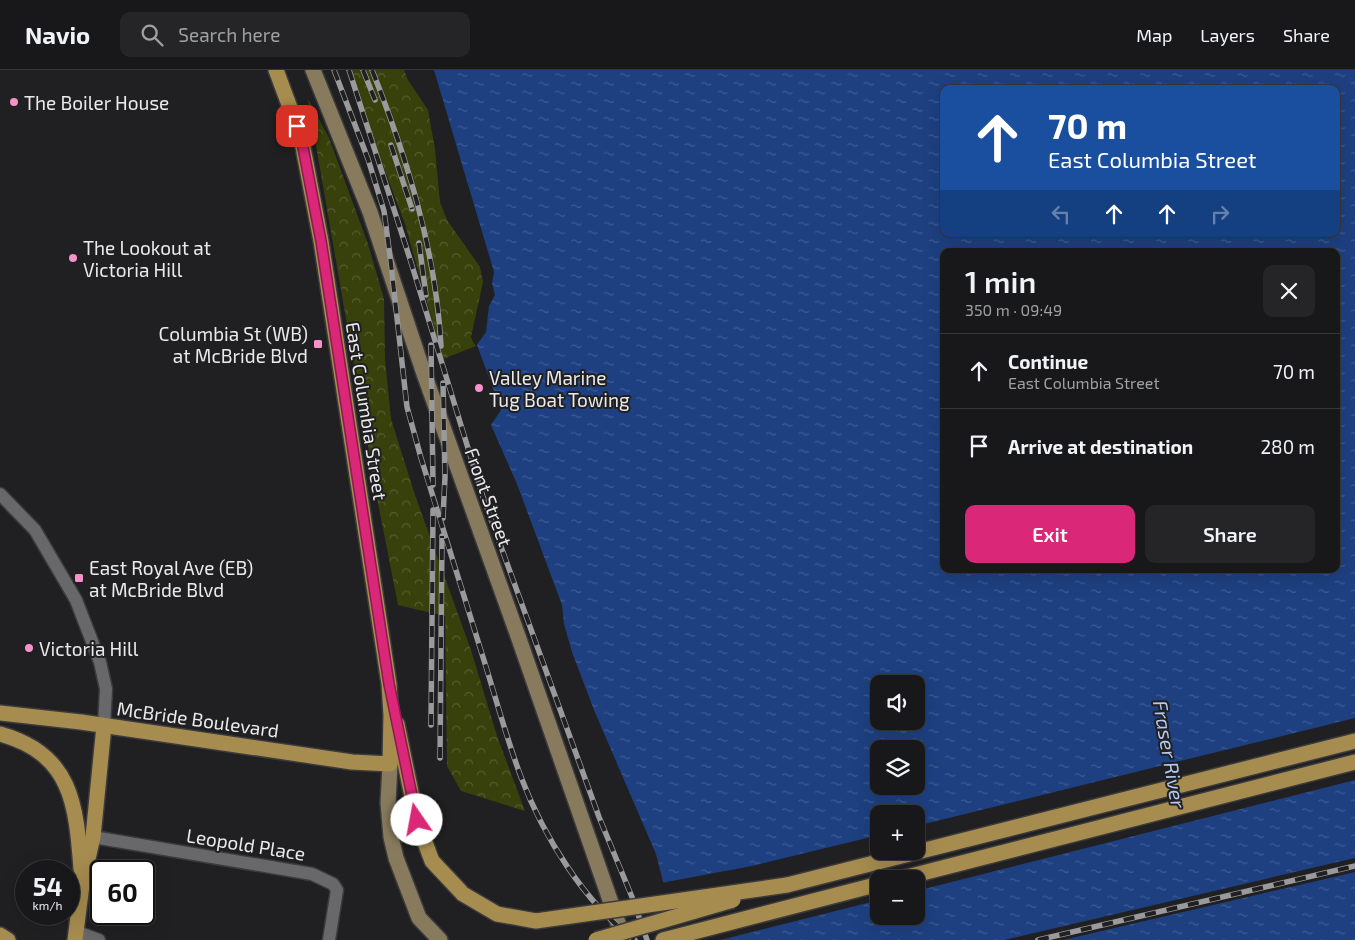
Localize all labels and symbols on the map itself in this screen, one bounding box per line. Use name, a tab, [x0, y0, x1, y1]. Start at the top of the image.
place label: The Boiler House	[24, 91, 169, 114]
marker: The Boiler House	[8, 96, 20, 108]
pin	[276, 105, 318, 147]
place label: The Lookout at Victoria Hill	[83, 236, 211, 281]
marker: The Lookout at Victoria Hill	[67, 252, 79, 264]
street label: East Columbia Street	[342, 320, 392, 502]
place label: Columbia St (WB) at McBride Blvd	[158, 322, 308, 367]
marker: Columbia St (WB) at McBride Blvd	[312, 338, 324, 350]
place label: Valley Marine Tug Boat Towing	[489, 366, 630, 411]
marker: Valley Marine Tug Boat Towing	[473, 382, 485, 394]
street label: Front Street	[461, 444, 517, 550]
place label: East Royal Ave (EB) at McBride Blvd	[89, 556, 253, 601]
marker: East Royal Ave (EB) at McBride Blvd	[73, 572, 85, 584]
place label: Victoria Hill	[39, 637, 139, 660]
marker: Victoria Hill	[23, 642, 35, 654]
street label: McBride Boulevard	[116, 696, 280, 742]
water label: Fraser River	[1149, 698, 1191, 811]
position arrow	[390, 793, 442, 845]
street label: Leopold Place	[185, 823, 307, 865]
speed limit sign: 60	[90, 860, 155, 925]

